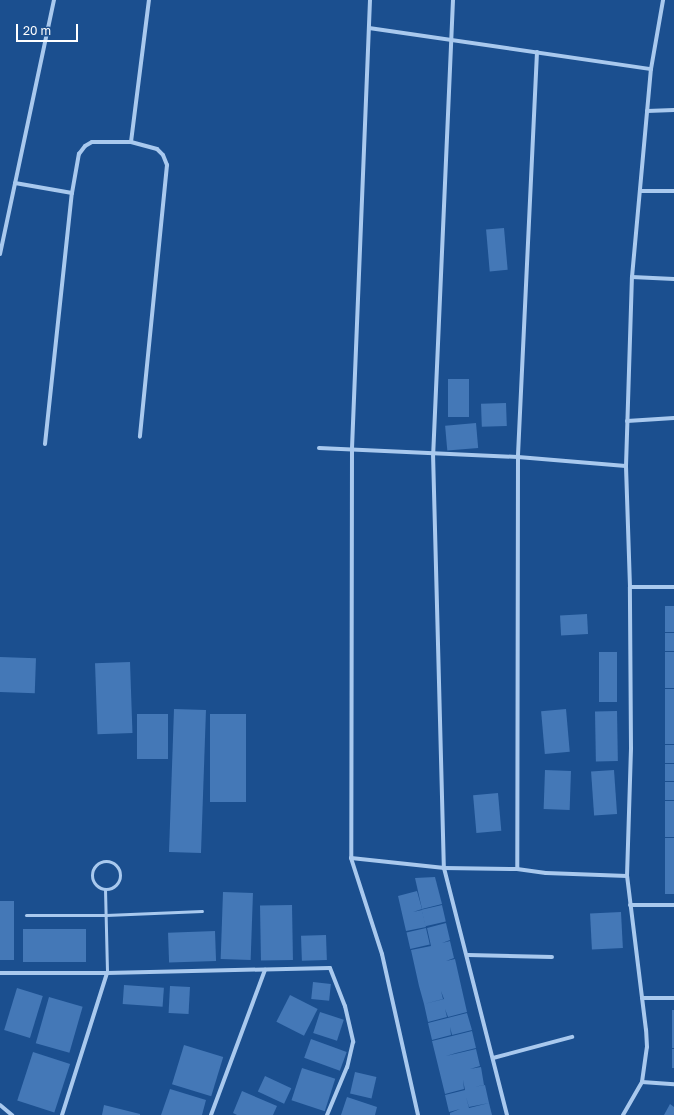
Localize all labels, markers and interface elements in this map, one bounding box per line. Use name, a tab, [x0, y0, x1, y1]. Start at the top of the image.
scale bar	[18, 16, 80, 42]
text: 20 m	[23, 23, 51, 38]

